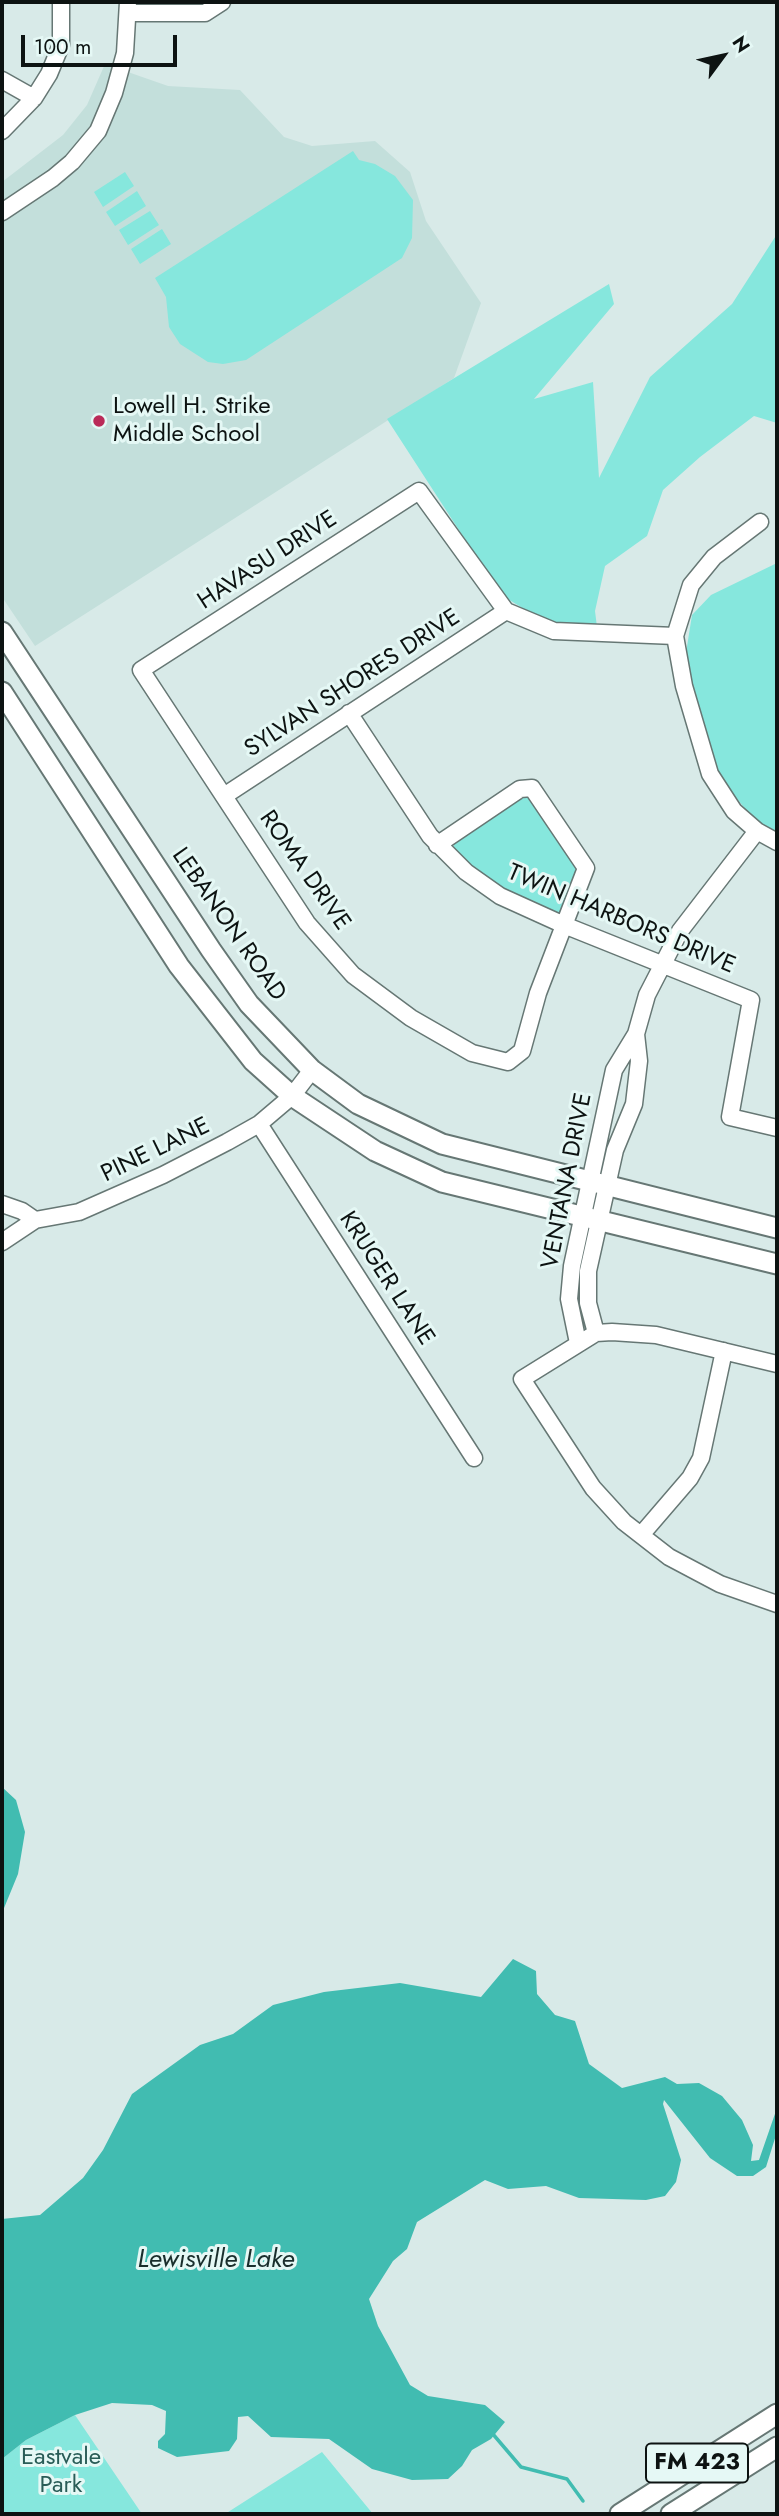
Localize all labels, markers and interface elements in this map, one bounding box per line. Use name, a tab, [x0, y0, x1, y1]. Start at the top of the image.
scale bar	[24, 21, 180, 65]
north arrow	[688, 21, 758, 91]
text: N	[726, 31, 756, 58]
text: 100 m	[34, 32, 91, 62]
place label: Lowell H. Strike Middle School	[113, 393, 271, 449]
marker: Lowell H. Strike Middle School	[91, 413, 107, 429]
street label: HAVASU DRIVE	[193, 505, 343, 617]
street label: SYLVAN SHORES DRIVE	[240, 604, 466, 764]
street label: ROMA DRIVE	[252, 806, 356, 936]
street label: LEBANON ROAD	[165, 843, 291, 1007]
street label: TWIN HARBORS DRIVE	[503, 859, 739, 981]
street label: VENTANA DRIVE	[537, 1091, 599, 1271]
street label: PINE LANE	[97, 1112, 215, 1190]
street label: KRUGER LANE	[332, 1207, 440, 1351]
water label: Lewisville Lake	[137, 2245, 295, 2277]
park label: Eastvale Park	[21, 2444, 101, 2500]
road number: FM 423	[646, 2444, 748, 2482]

